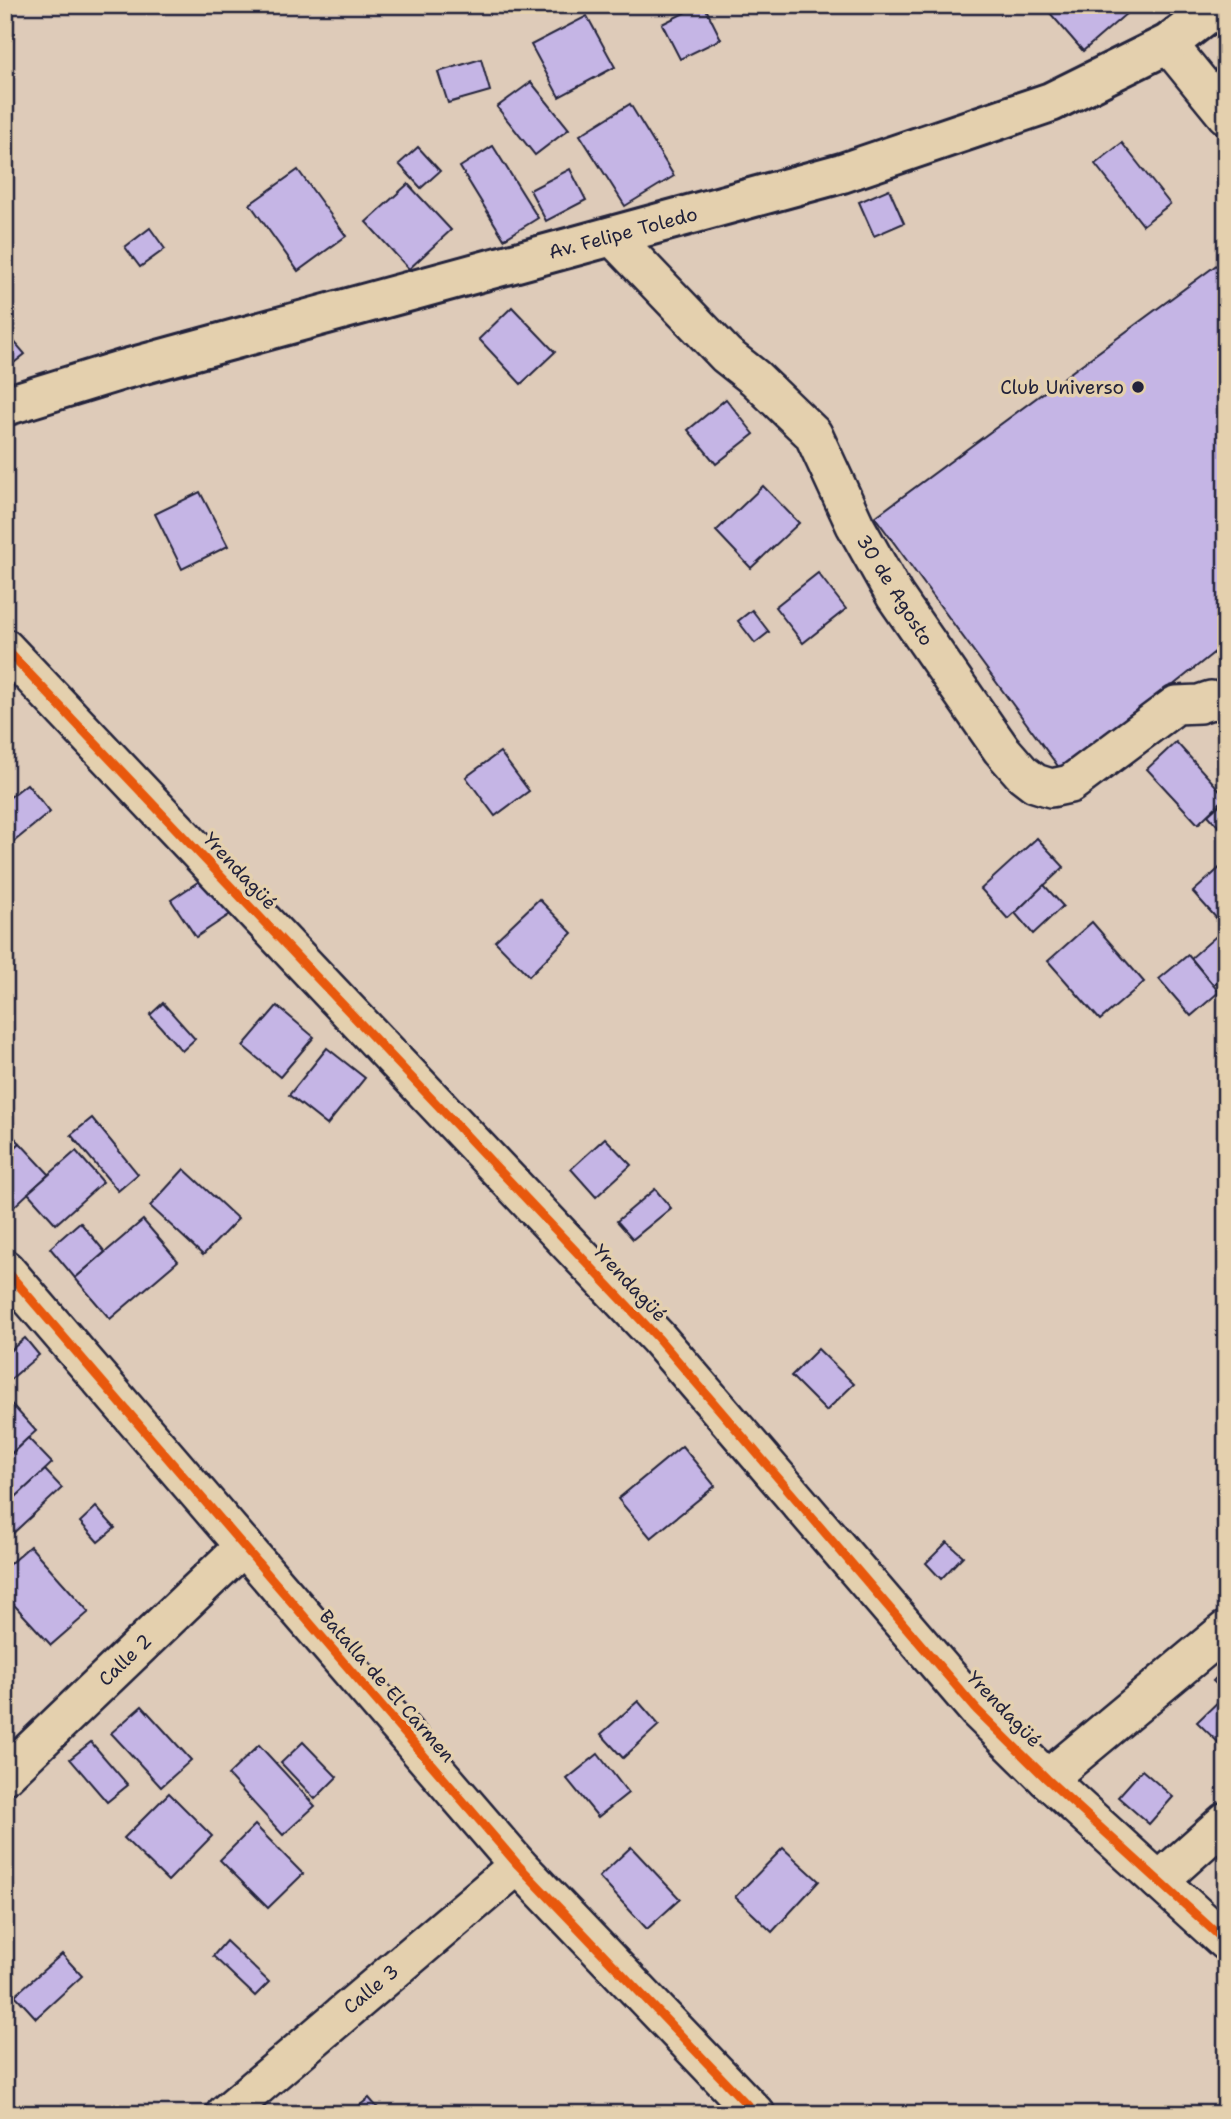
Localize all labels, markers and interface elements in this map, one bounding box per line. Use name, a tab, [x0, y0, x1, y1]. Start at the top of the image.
street label: Av. Felipe Toledo	[546, 201, 700, 265]
place label: Club Universo	[1000, 375, 1124, 400]
marker: Club Universo	[1130, 379, 1146, 395]
street label: 30 de Agosto	[851, 530, 939, 650]
street label: Yrendagüé	[198, 827, 282, 915]
street label: Yrendagüé	[588, 1239, 672, 1327]
street label: Batalla de El Carmen	[314, 1604, 460, 1768]
street label: Calle 2	[93, 1628, 157, 1692]
street label: Yrendagüé	[961, 1665, 1047, 1753]
street label: Calle 3	[338, 1959, 404, 2019]

